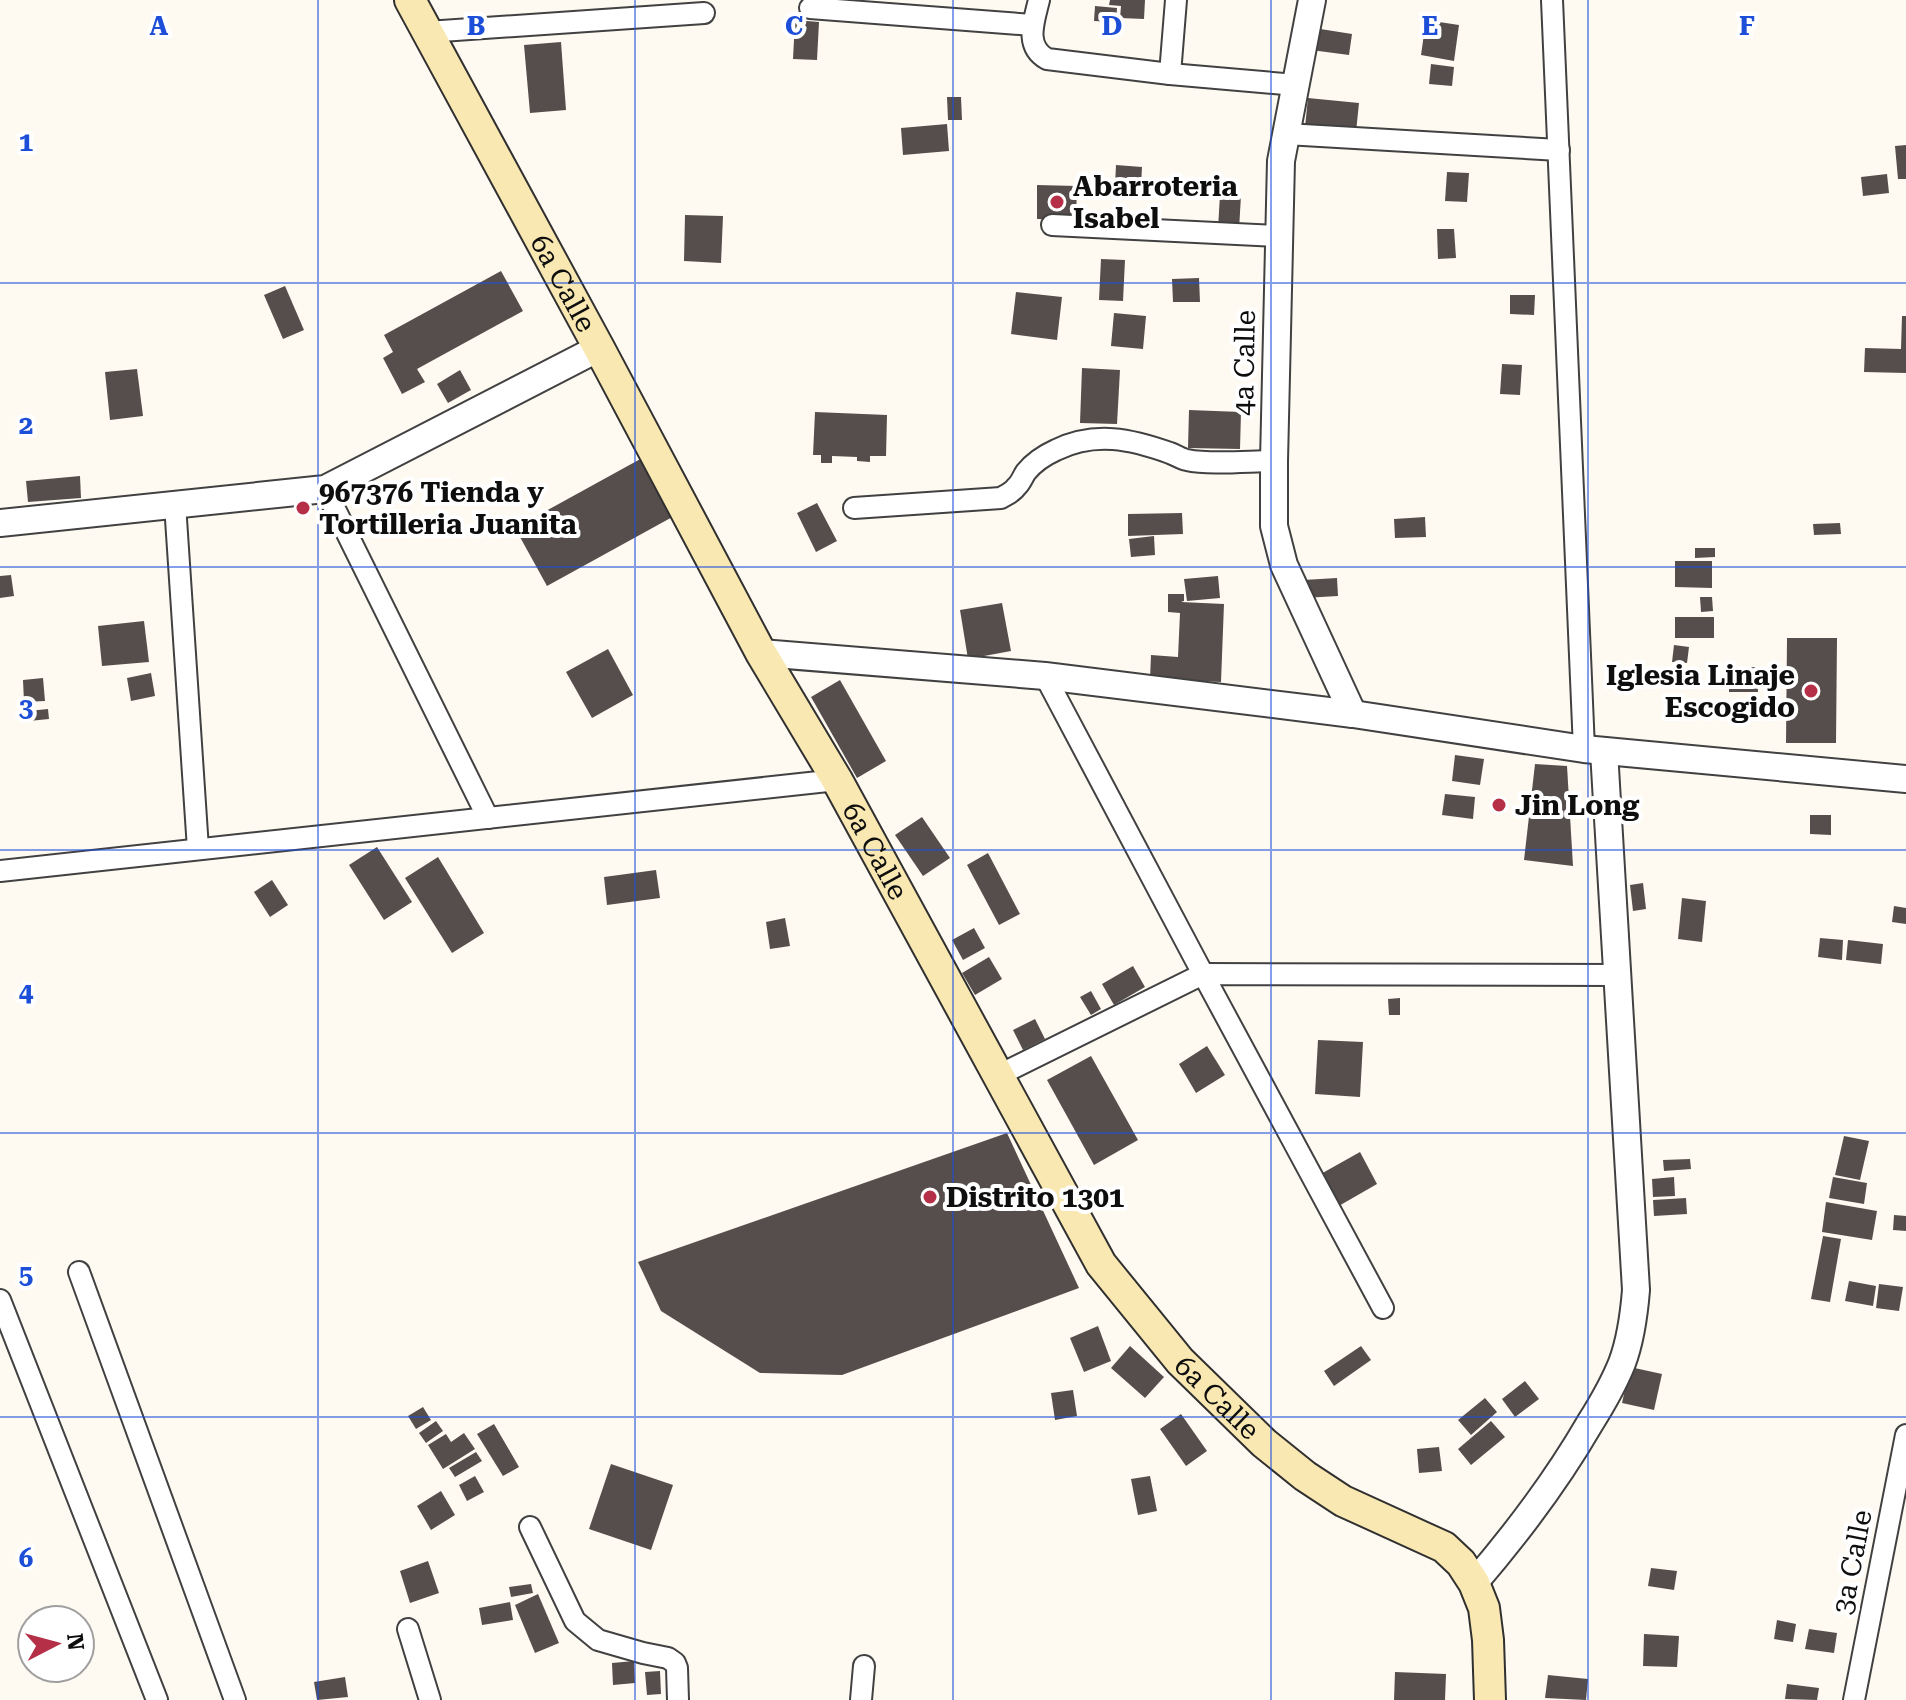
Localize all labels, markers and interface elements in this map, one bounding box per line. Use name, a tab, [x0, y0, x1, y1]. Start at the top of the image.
text: A	[150, 11, 169, 41]
text: B	[467, 11, 485, 41]
text: C	[785, 11, 803, 41]
text: D	[1102, 11, 1122, 41]
text: E	[1422, 11, 1438, 41]
text: F	[1739, 11, 1755, 41]
text: 1	[19, 127, 33, 157]
place label: Abarroteria Isabel	[1073, 170, 1238, 235]
marker: Abarroteria Isabel	[1048, 193, 1066, 211]
street label: 6a Calle	[523, 229, 603, 338]
street label: 4a Calle	[1227, 310, 1262, 416]
text: 2	[19, 410, 33, 440]
place label: 967376 Tienda y Tortilleria Juanita	[319, 476, 577, 541]
marker: 967376 Tienda y Tortilleria Juanita	[294, 499, 312, 517]
place label: Iglesia Linaje Escogido	[1606, 659, 1795, 724]
marker: Iglesia Linaje Escogido	[1802, 682, 1820, 700]
text: 3	[19, 693, 33, 723]
place label: Jin Long	[1515, 789, 1640, 822]
marker: Jin Long	[1490, 796, 1508, 814]
street label: 6a Calle	[835, 797, 915, 905]
text: 4	[19, 977, 34, 1007]
place label: Distrito 1301	[946, 1181, 1125, 1214]
marker: Distrito 1301	[921, 1188, 939, 1206]
text: 5	[19, 1260, 33, 1290]
street label: 6a Calle	[1168, 1349, 1266, 1447]
street label: 3a Calle	[1826, 1507, 1879, 1617]
text: 6	[19, 1543, 33, 1573]
north arrow	[16, 1604, 96, 1684]
text: N	[62, 1632, 89, 1652]

